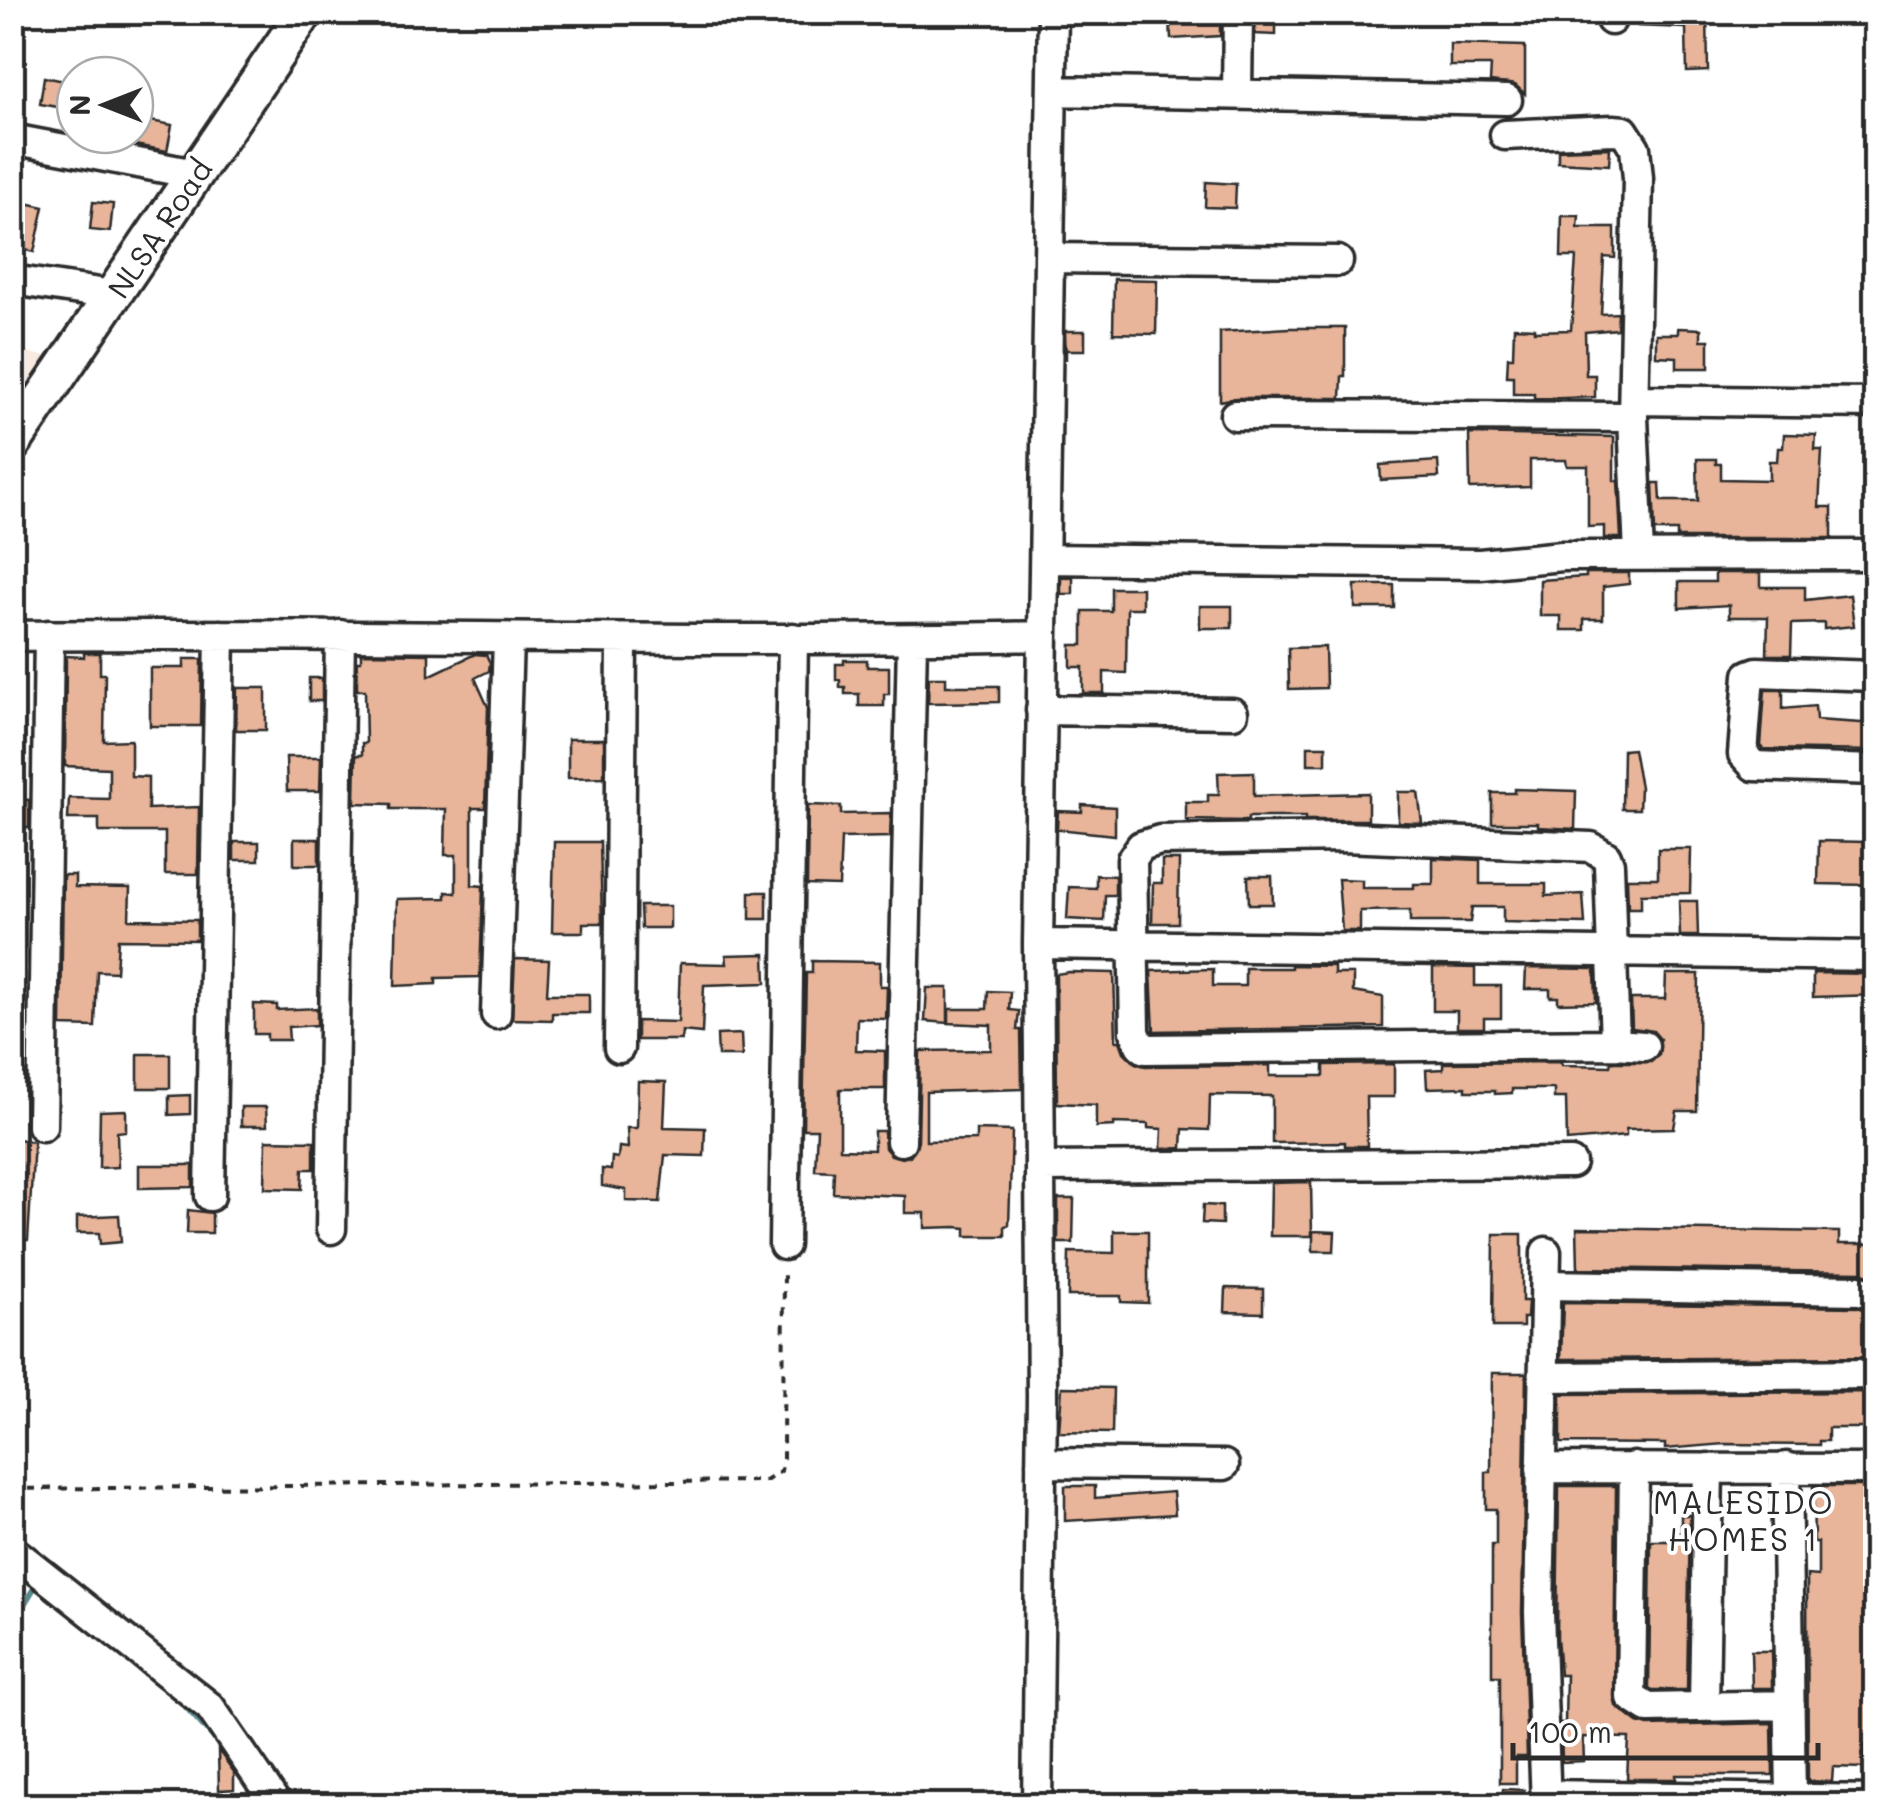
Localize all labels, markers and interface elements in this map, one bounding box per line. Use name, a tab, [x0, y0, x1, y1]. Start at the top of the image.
north arrow	[55, 55, 155, 155]
text: N	[61, 94, 97, 116]
street label: NLSA Road	[98, 151, 220, 305]
district label: MALESIDO HOMES 1	[1653, 1480, 1835, 1559]
scale bar	[1513, 1698, 1818, 1760]
text: 100 m	[1528, 1711, 1612, 1751]

